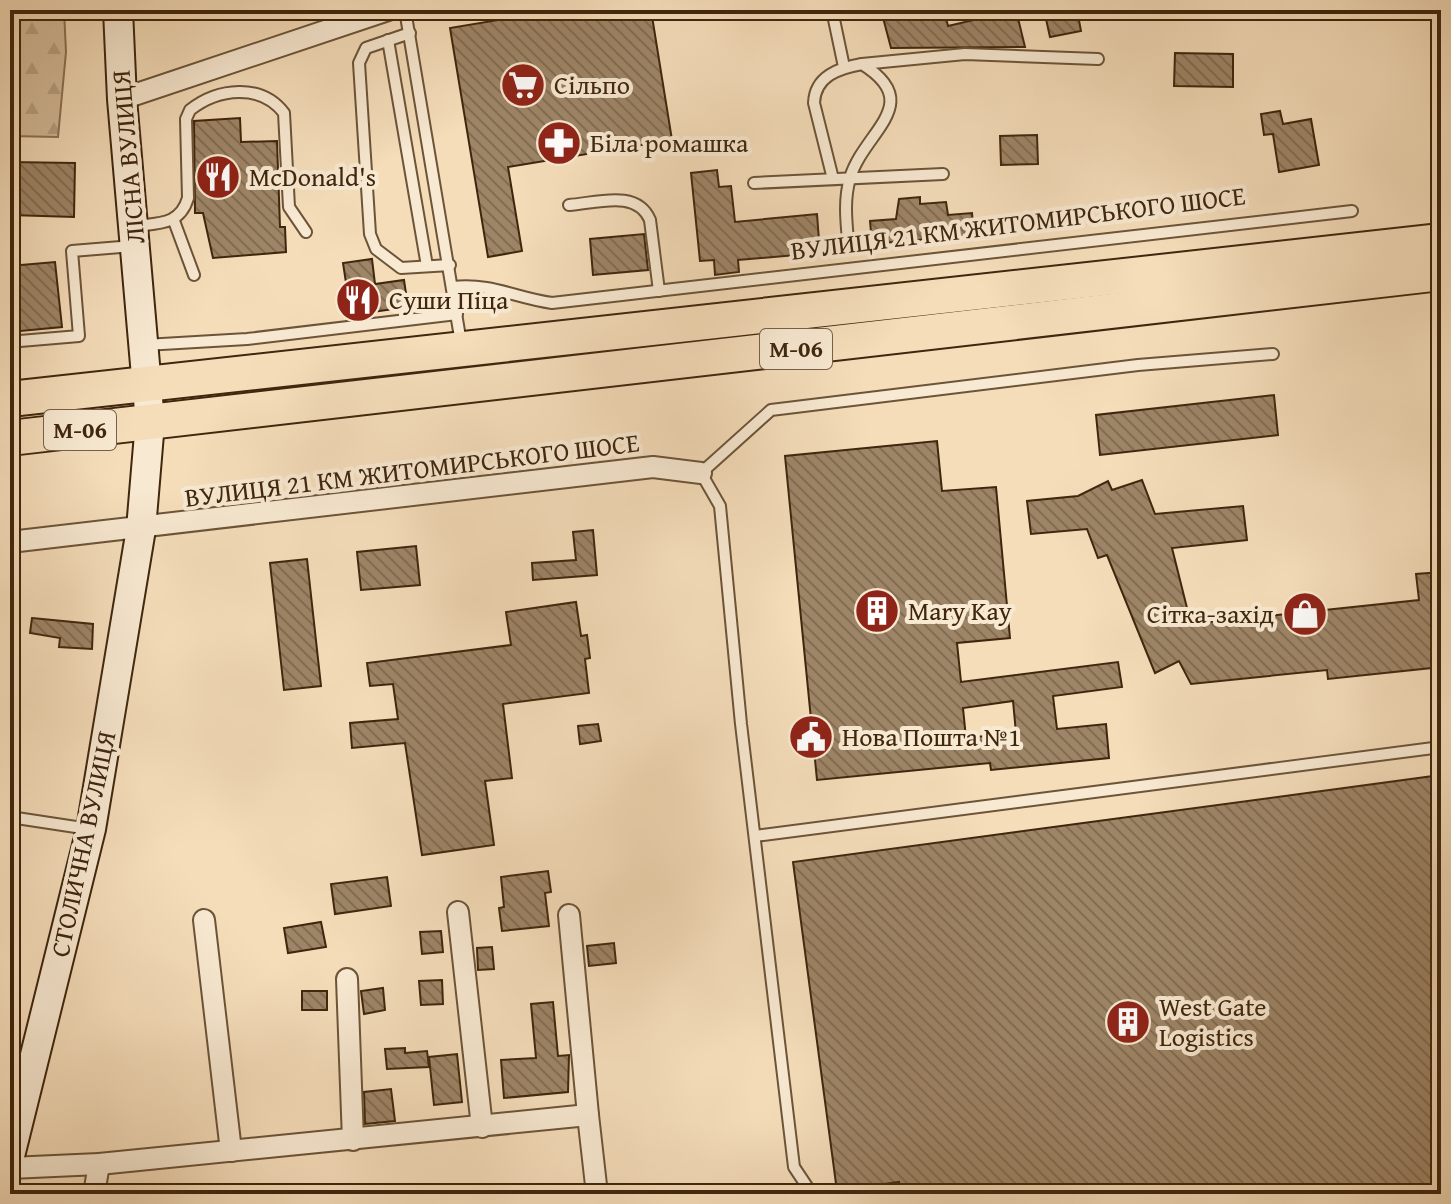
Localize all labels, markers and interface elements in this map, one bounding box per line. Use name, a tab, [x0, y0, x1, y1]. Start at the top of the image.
supermarket icon: Сільпо	[499, 61, 547, 109]
place label: Сільпо	[554, 65, 630, 104]
street label: ЛІСНА ВУЛИЦЯ	[100, 69, 155, 245]
pharmacy icon: Біла ромашка	[535, 119, 583, 167]
place label: Біла ромашка	[590, 123, 749, 162]
restaurant icon: McDonald's	[194, 153, 242, 201]
place label: McDonald's	[249, 157, 376, 196]
street label: ВУЛИЦЯ 21 КМ ЖИТОМИРСЬКОГО ШОСЕ	[789, 175, 1247, 270]
restaurant icon: Суши Піца	[334, 276, 382, 324]
place label: Суши Піца	[389, 280, 509, 319]
road number: М-06	[760, 329, 832, 369]
road number: М-06	[44, 410, 116, 450]
street label: ВУЛИЦЯ 21 КМ ЖИТОМИРСЬКОГО ШОСЕ	[183, 422, 641, 517]
building icon: Mary Kay	[853, 587, 901, 635]
shop icon: Сітка-захід	[1281, 590, 1329, 638]
place label: Mary Kay	[908, 591, 1012, 630]
place label: Сітка-захід	[1147, 594, 1274, 633]
public building icon: Нова Пошта №1	[787, 713, 835, 761]
place label: Нова Пошта №1	[842, 717, 1021, 756]
street label: СТОЛИЧНА ВУЛИЦЯ	[40, 727, 125, 960]
place label: West Gate Logistics	[1159, 987, 1267, 1056]
building icon: West Gate Logistics	[1104, 998, 1152, 1046]

